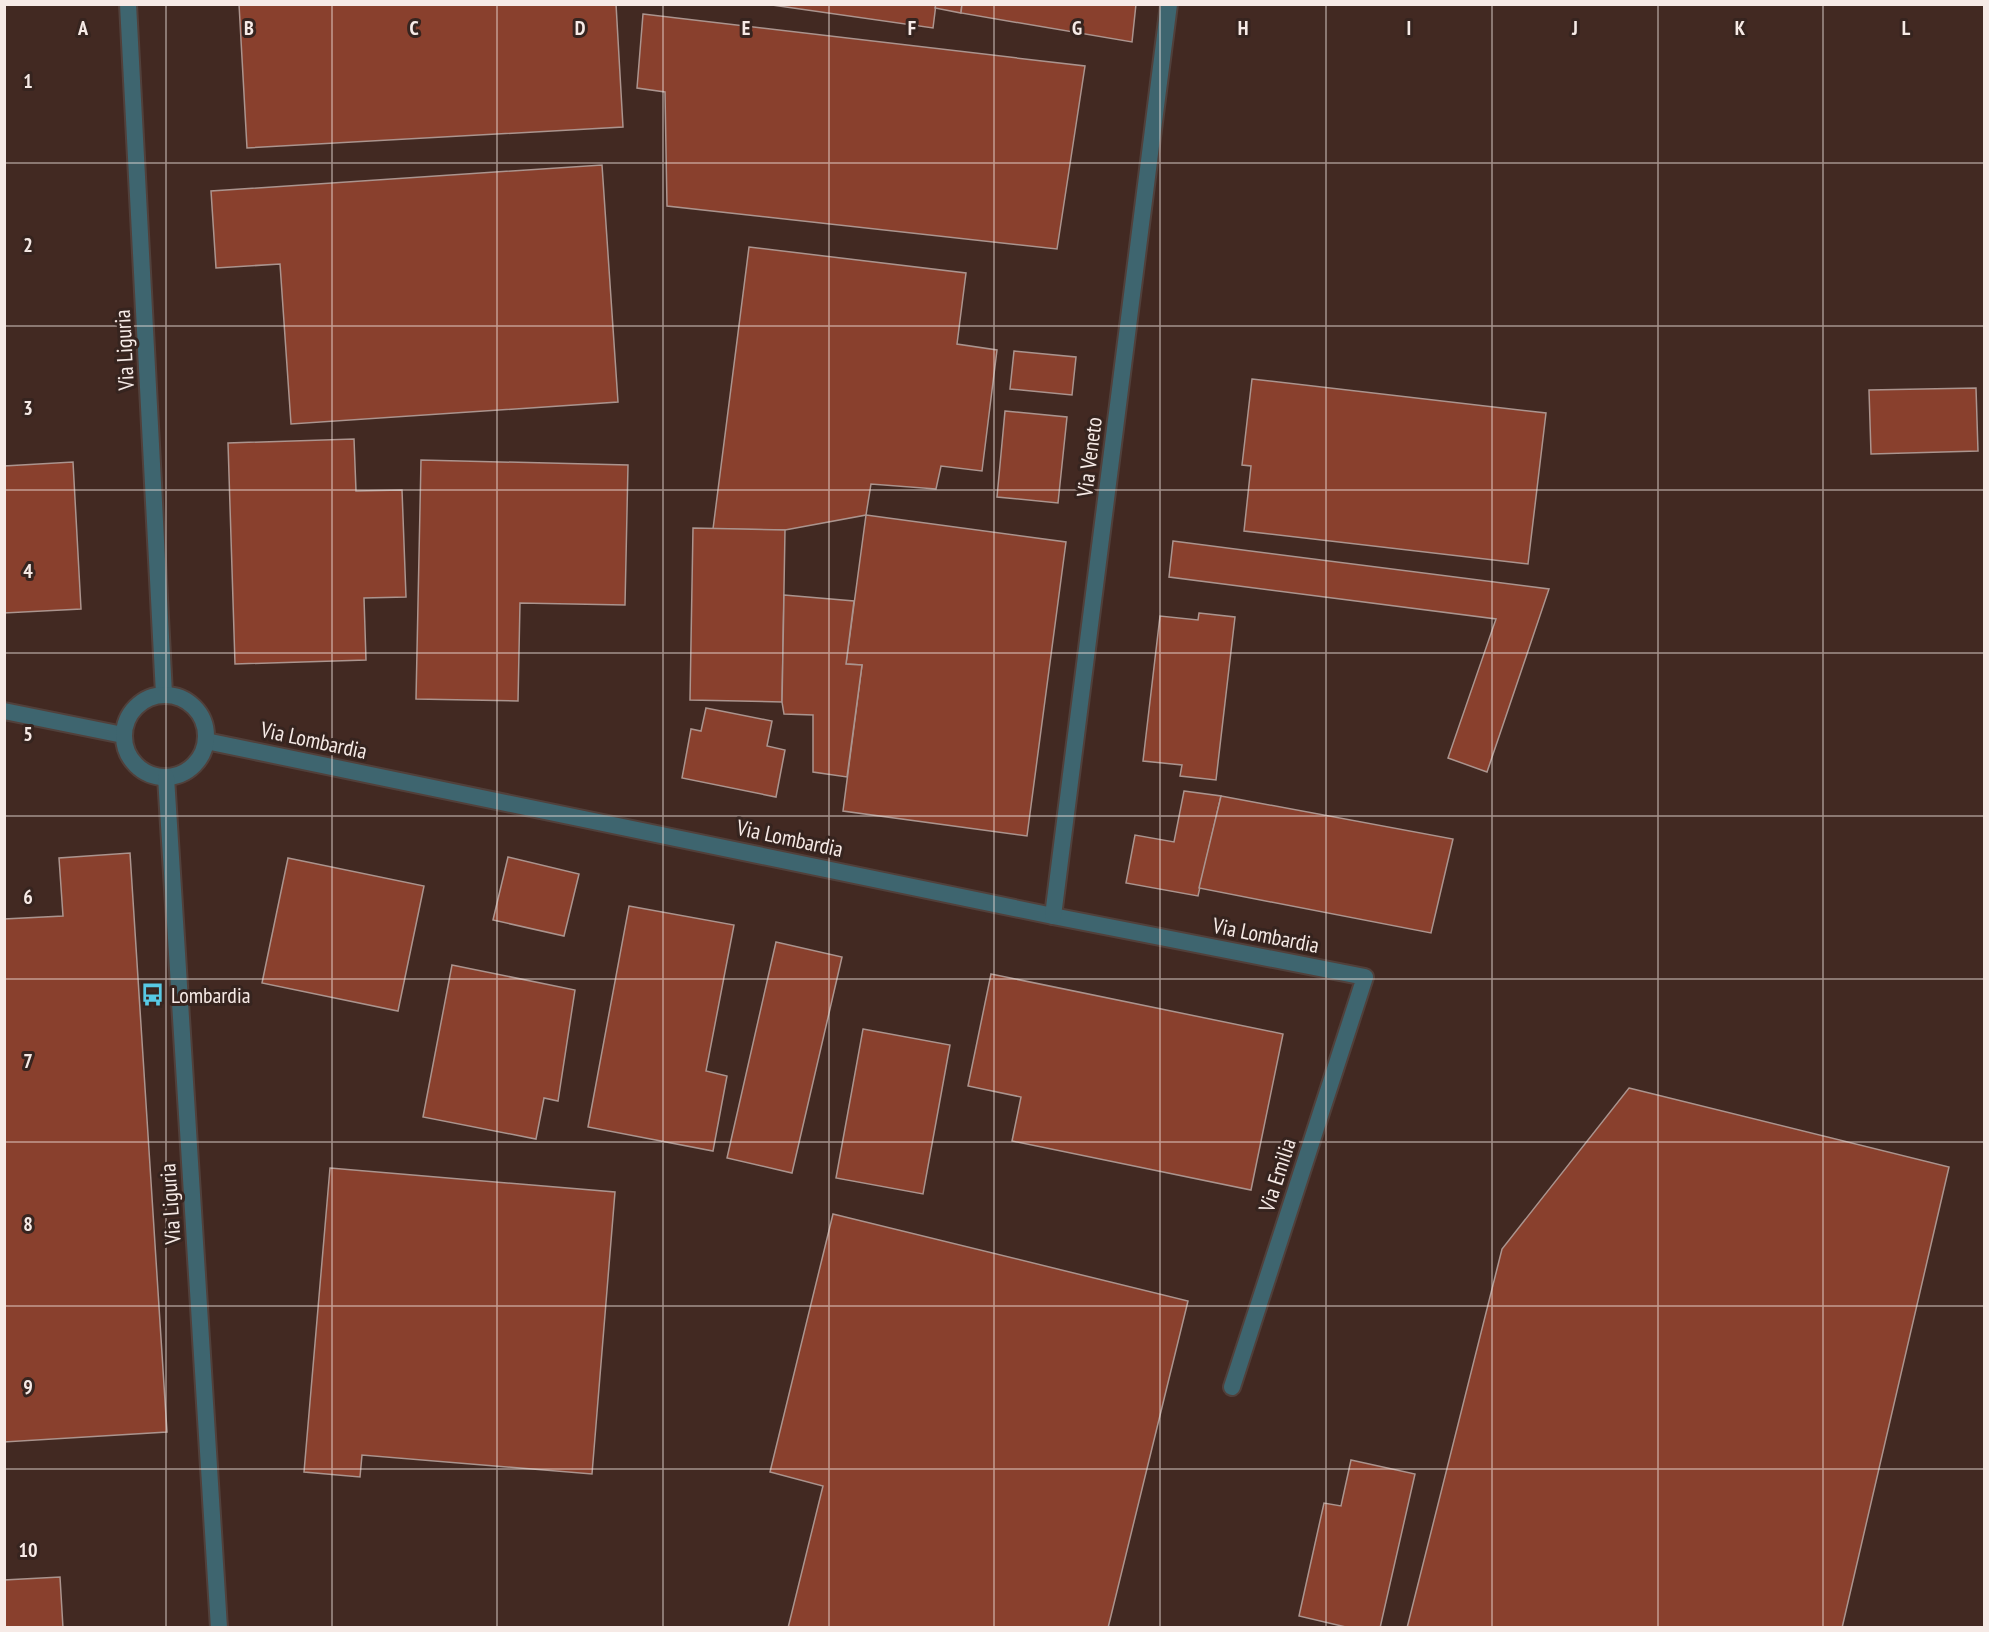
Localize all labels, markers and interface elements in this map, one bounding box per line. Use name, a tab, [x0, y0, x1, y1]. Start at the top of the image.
text: A	[77, 15, 89, 41]
text: B	[244, 15, 254, 41]
text: C	[409, 15, 419, 41]
text: D	[575, 15, 586, 41]
text: E	[742, 15, 750, 41]
text: F	[908, 15, 916, 41]
text: G	[1072, 15, 1082, 41]
text: H	[1238, 15, 1248, 41]
text: I	[1407, 15, 1411, 41]
text: J	[1571, 15, 1578, 41]
text: K	[1735, 15, 1746, 41]
text: L	[1902, 15, 1911, 41]
text: 1	[23, 68, 33, 94]
text: 2	[23, 232, 33, 258]
street label: Via Liguria	[108, 309, 140, 392]
text: 3	[23, 395, 33, 421]
street label: Via Veneto	[1070, 415, 1108, 500]
text: 4	[23, 558, 33, 584]
street label: Via Lombardia	[257, 715, 370, 765]
text: 5	[23, 721, 33, 747]
street label: Via Lombardia	[733, 813, 846, 863]
text: 6	[23, 884, 33, 910]
street label: Via Lombardia	[1209, 911, 1322, 959]
place label: Lombardia	[171, 981, 250, 1009]
bus stop icon: Lombardia	[140, 982, 166, 1008]
text: 7	[23, 1048, 33, 1074]
street label: Via Emilia	[1252, 1135, 1302, 1216]
street label: Via Liguria	[153, 1163, 187, 1246]
text: 8	[23, 1211, 33, 1237]
text: 9	[23, 1374, 33, 1400]
text: 10	[18, 1537, 38, 1563]

